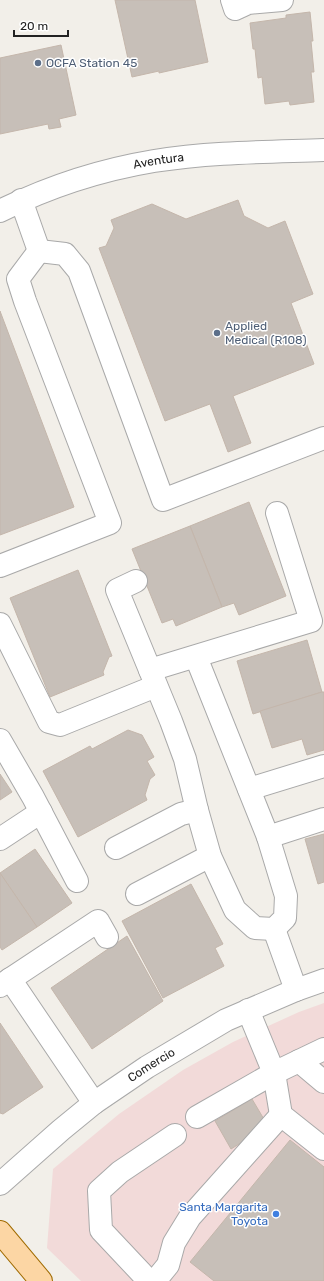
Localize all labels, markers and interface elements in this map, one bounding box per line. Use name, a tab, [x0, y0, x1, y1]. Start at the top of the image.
scale bar	[14, 12, 68, 38]
text: 20 m	[20, 19, 48, 33]
place label: OCFA Station 45	[46, 56, 137, 70]
marker: OCFA Station 45	[33, 58, 43, 68]
street label: Aventura	[132, 150, 185, 172]
place label: Applied Medical (R108)	[225, 319, 306, 347]
marker: Applied Medical (R108)	[212, 328, 222, 338]
street label: Comercio	[125, 1045, 178, 1085]
place label: Santa Margarita Toyota	[179, 1200, 268, 1228]
marker: Santa Margarita Toyota	[271, 1209, 281, 1219]

